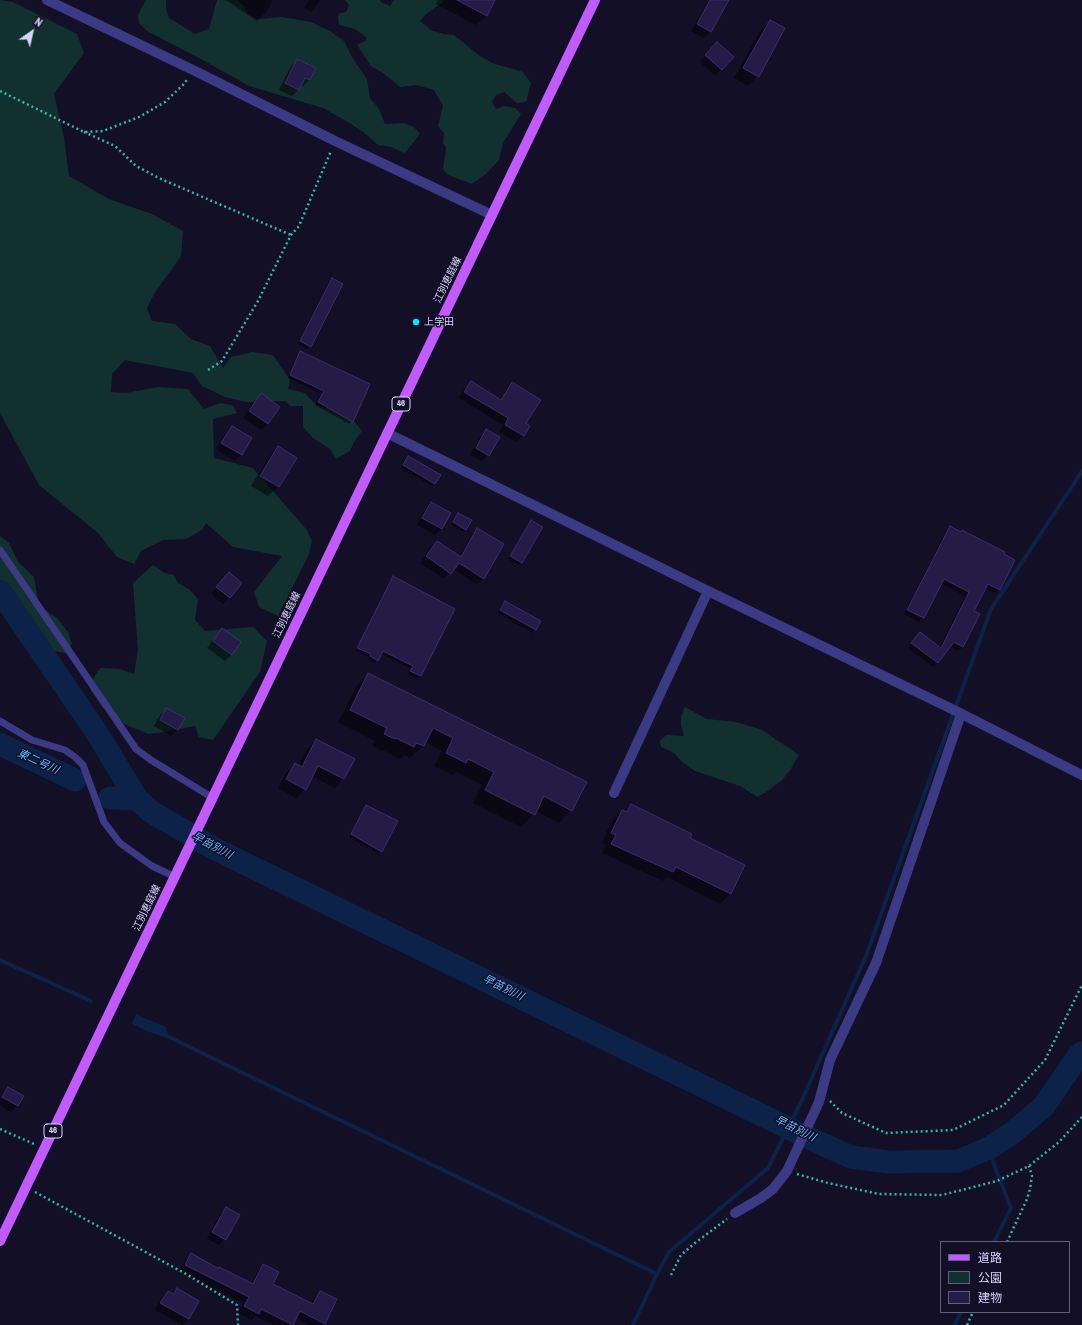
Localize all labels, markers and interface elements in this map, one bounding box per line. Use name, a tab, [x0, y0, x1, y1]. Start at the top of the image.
north arrow	[12, 12, 52, 52]
text: N	[32, 14, 45, 30]
street label: 江別恵庭線	[432, 255, 464, 305]
place label: 上学田	[424, 316, 454, 328]
marker: 上学田	[411, 317, 421, 327]
road number: 46	[392, 397, 410, 411]
street label: 江別恵庭線	[271, 590, 303, 640]
water label: 東二号川	[15, 747, 61, 777]
water label: 早苗別川	[189, 830, 235, 862]
street label: 江別恵庭線	[131, 883, 163, 933]
water label: 早苗別川	[480, 972, 526, 1004]
water label: 早苗別川	[772, 1113, 818, 1145]
road number: 46	[44, 1124, 62, 1138]
legend	[940, 1241, 1070, 1313]
text: 道路	[978, 1250, 1002, 1266]
text: 公園	[978, 1270, 1002, 1286]
text: 建物	[978, 1290, 1002, 1306]

